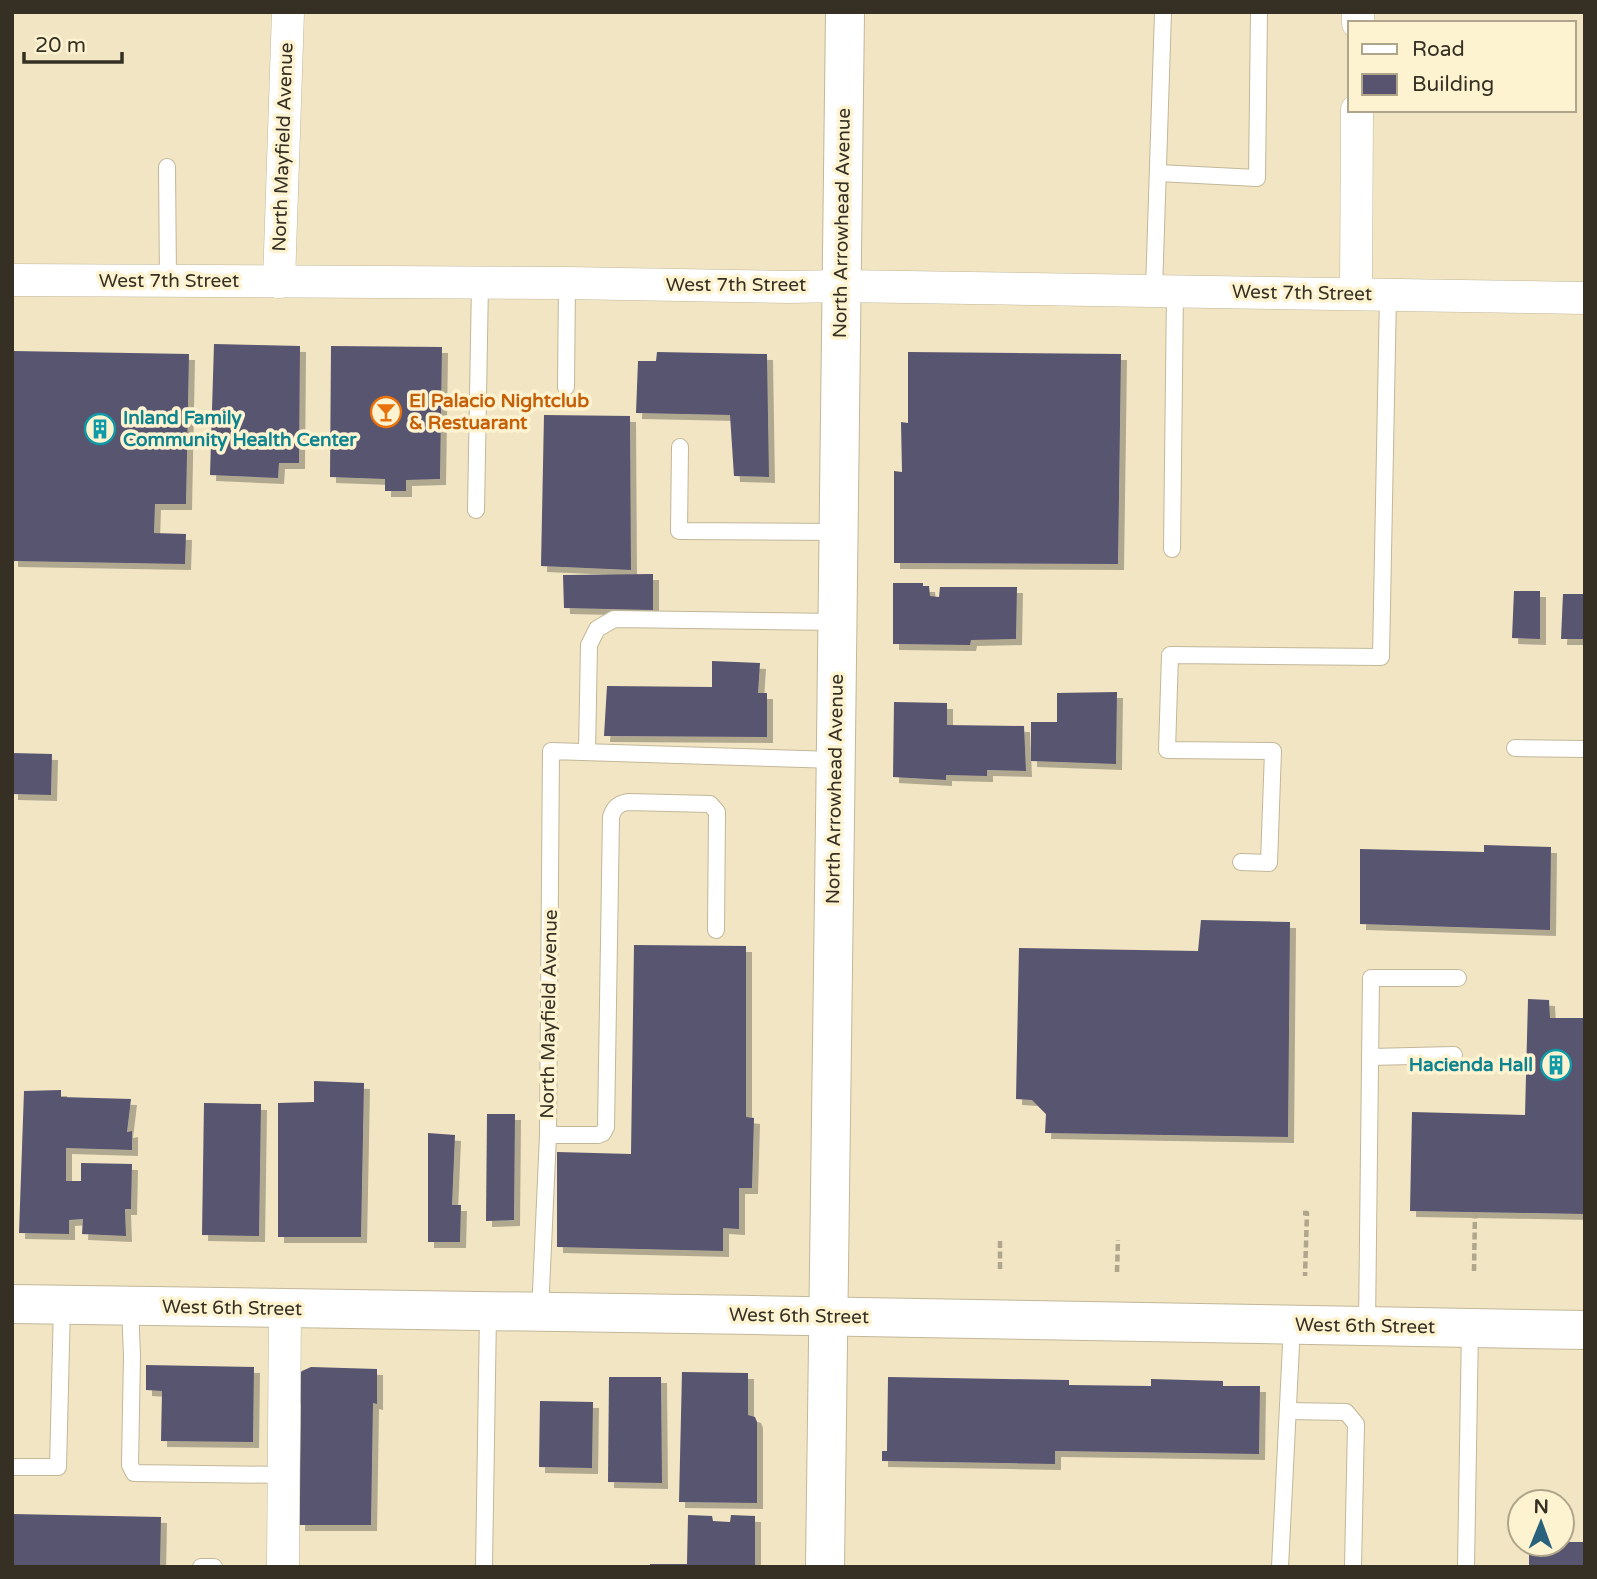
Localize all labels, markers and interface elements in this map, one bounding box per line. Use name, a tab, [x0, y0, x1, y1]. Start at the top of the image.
scale bar	[24, 21, 122, 65]
legend	[1348, 21, 1576, 112]
text: 20 m	[35, 33, 86, 58]
text: Road	[1412, 37, 1465, 62]
street label: North Mayfield Avenue	[268, 42, 298, 252]
text: Building	[1412, 72, 1494, 97]
street label: North Arrowhead Avenue	[829, 108, 855, 338]
street label: West 7th Street	[99, 270, 239, 292]
street label: West 7th Street	[666, 274, 806, 296]
street label: West 7th Street	[1232, 281, 1372, 305]
place label: El Palacio Nightclub & Restuarant	[409, 390, 589, 434]
bar icon: El Palacio Nightclub & Restuarant	[369, 395, 403, 429]
place label: Inland Family Community Health Center	[123, 407, 357, 452]
building icon: Inland Family Community Health Center	[83, 412, 117, 446]
street label: North Arrowhead Avenue	[822, 674, 848, 904]
street label: North Mayfield Avenue	[536, 909, 562, 1119]
building icon: Hacienda Hall	[1539, 1048, 1573, 1082]
place label: Hacienda Hall	[1409, 1054, 1533, 1076]
street label: West 6th Street	[162, 1296, 302, 1320]
street label: West 6th Street	[729, 1304, 869, 1328]
street label: West 6th Street	[1295, 1314, 1435, 1338]
north arrow	[1506, 1488, 1576, 1558]
text: N	[1533, 1496, 1549, 1518]

